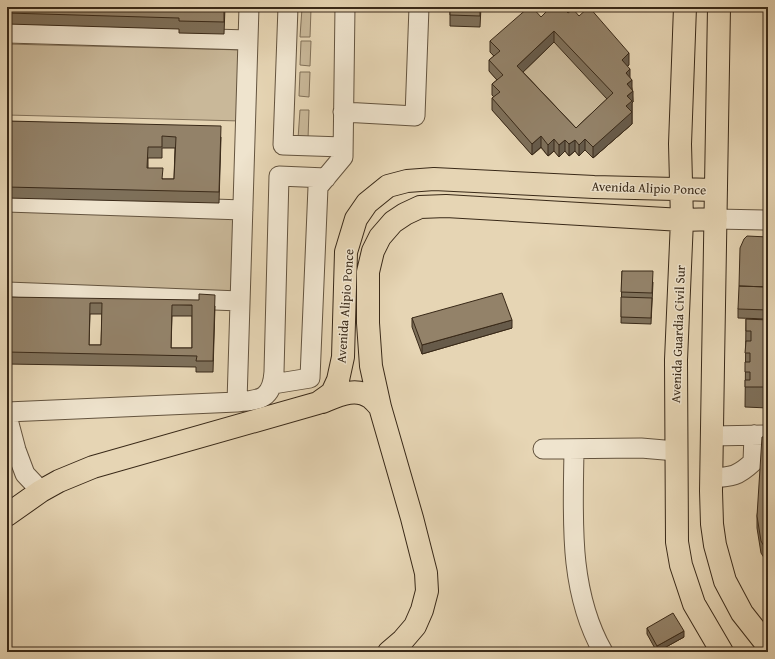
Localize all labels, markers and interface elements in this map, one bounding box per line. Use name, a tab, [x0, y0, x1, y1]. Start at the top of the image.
street label: Avenida Alipio Ponce	[591, 177, 707, 199]
street label: Avenida Alipio Ponce	[332, 248, 358, 364]
street label: Avenida Guardia Civil Sur	[666, 264, 690, 403]

